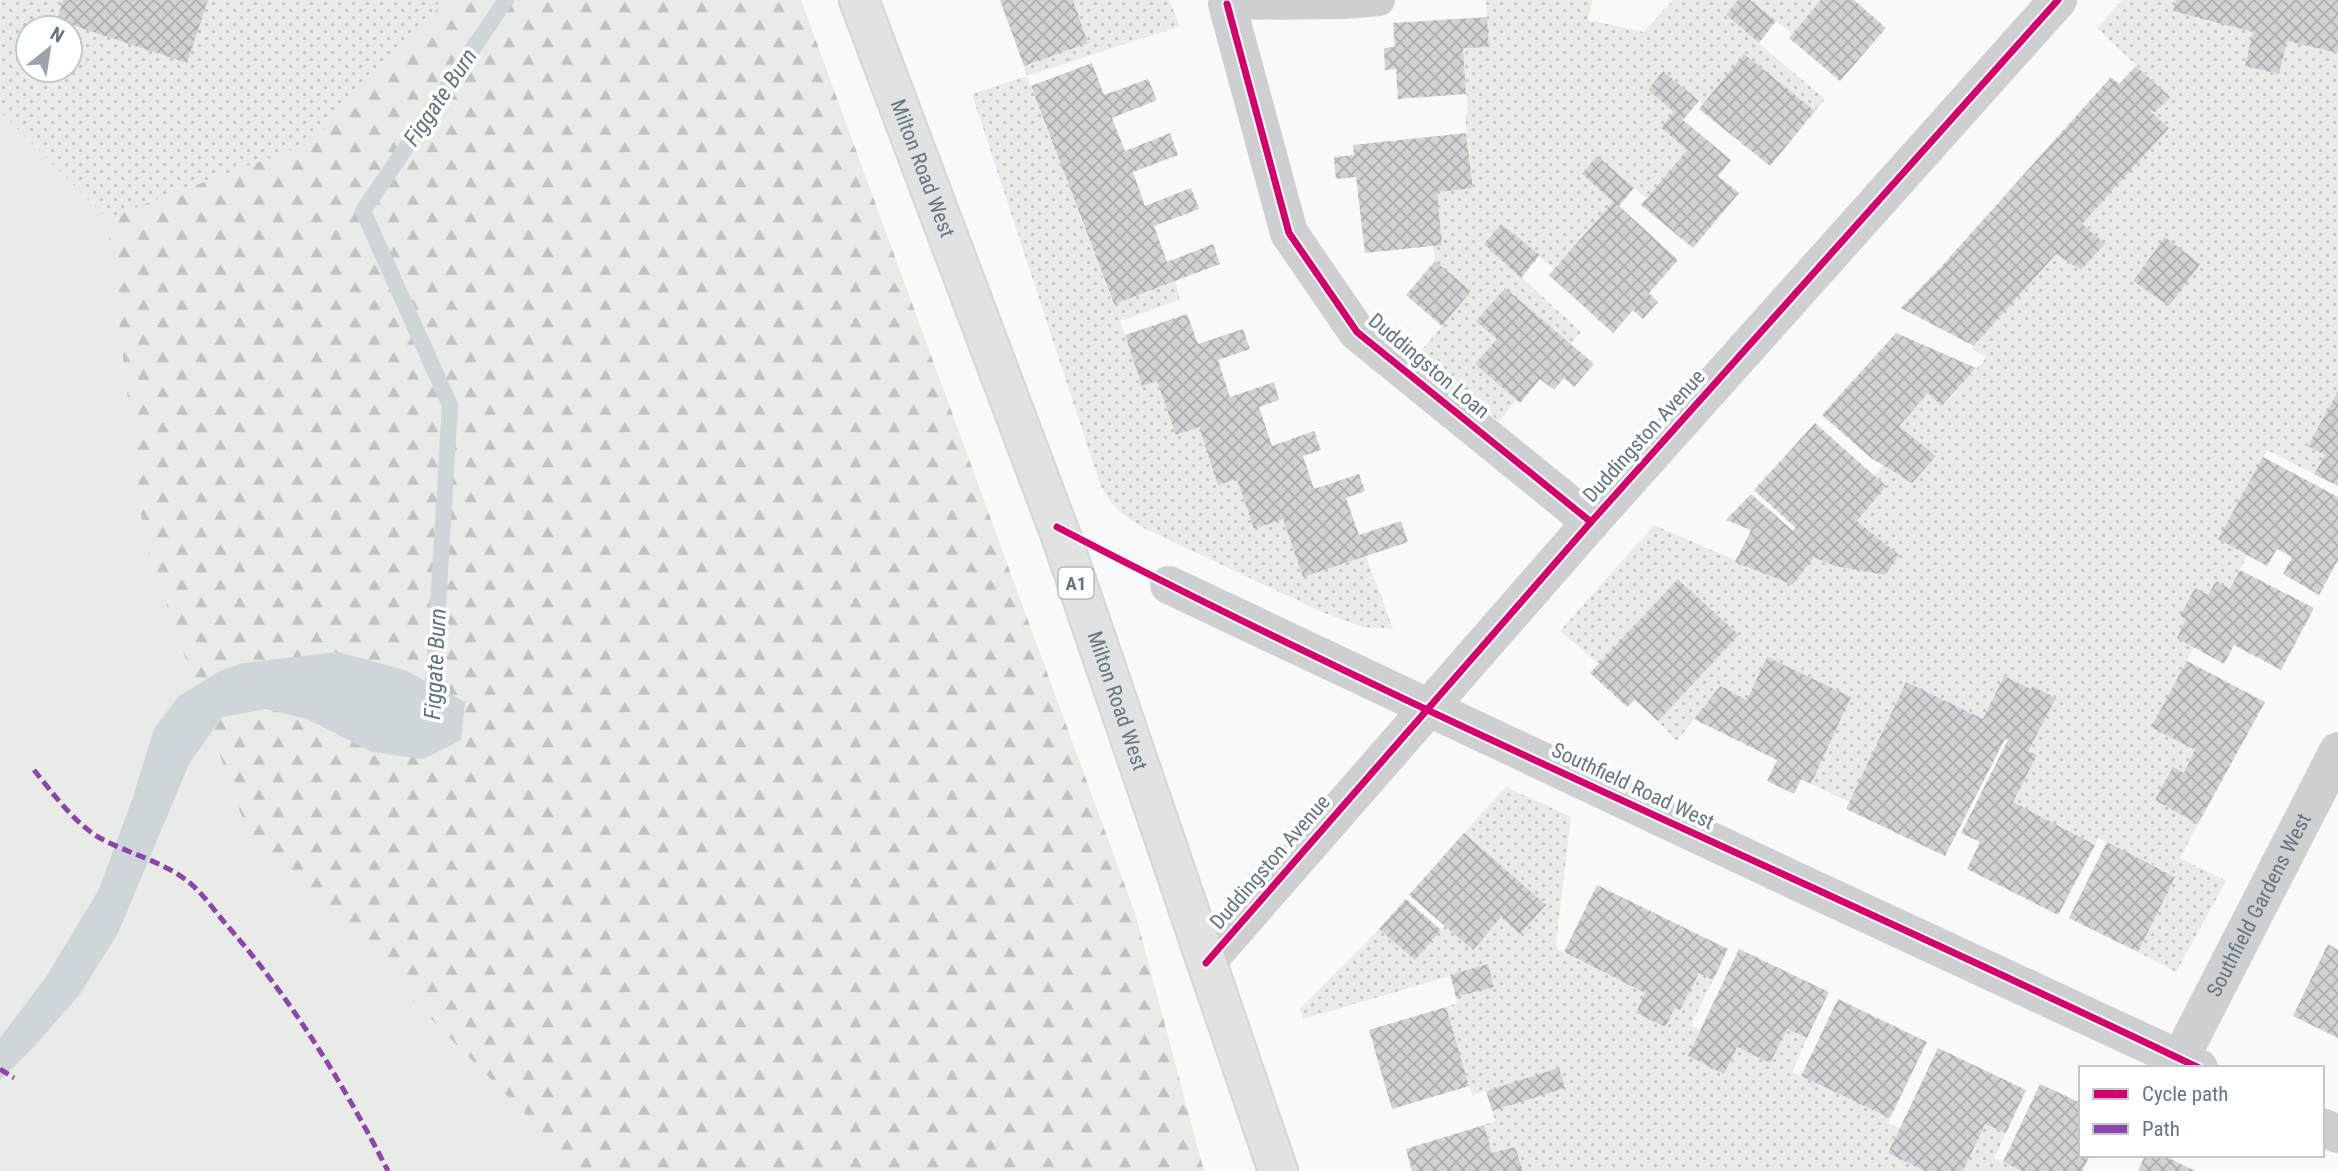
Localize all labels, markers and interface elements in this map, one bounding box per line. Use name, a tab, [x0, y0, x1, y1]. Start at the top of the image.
north arrow	[14, 14, 84, 84]
text: N	[46, 22, 68, 48]
water label: Figgate Burn	[398, 44, 483, 151]
street label: Milton Road West	[886, 96, 959, 241]
street label: Duddingston Loan	[1364, 309, 1494, 423]
street label: Duddingston Avenue	[1578, 365, 1710, 507]
road number: A1	[1058, 568, 1094, 598]
water label: Figgate Burn	[419, 608, 452, 720]
street label: Milton Road West	[1082, 628, 1152, 774]
street label: Southfield Road West	[1548, 738, 1718, 834]
street label: Duddingston Avenue	[1205, 790, 1335, 934]
street label: Southfield Gardens West	[2202, 809, 2316, 1001]
legend	[2079, 1066, 2324, 1157]
text: Cycle path	[2142, 1082, 2228, 1106]
text: Path	[2142, 1117, 2180, 1141]

